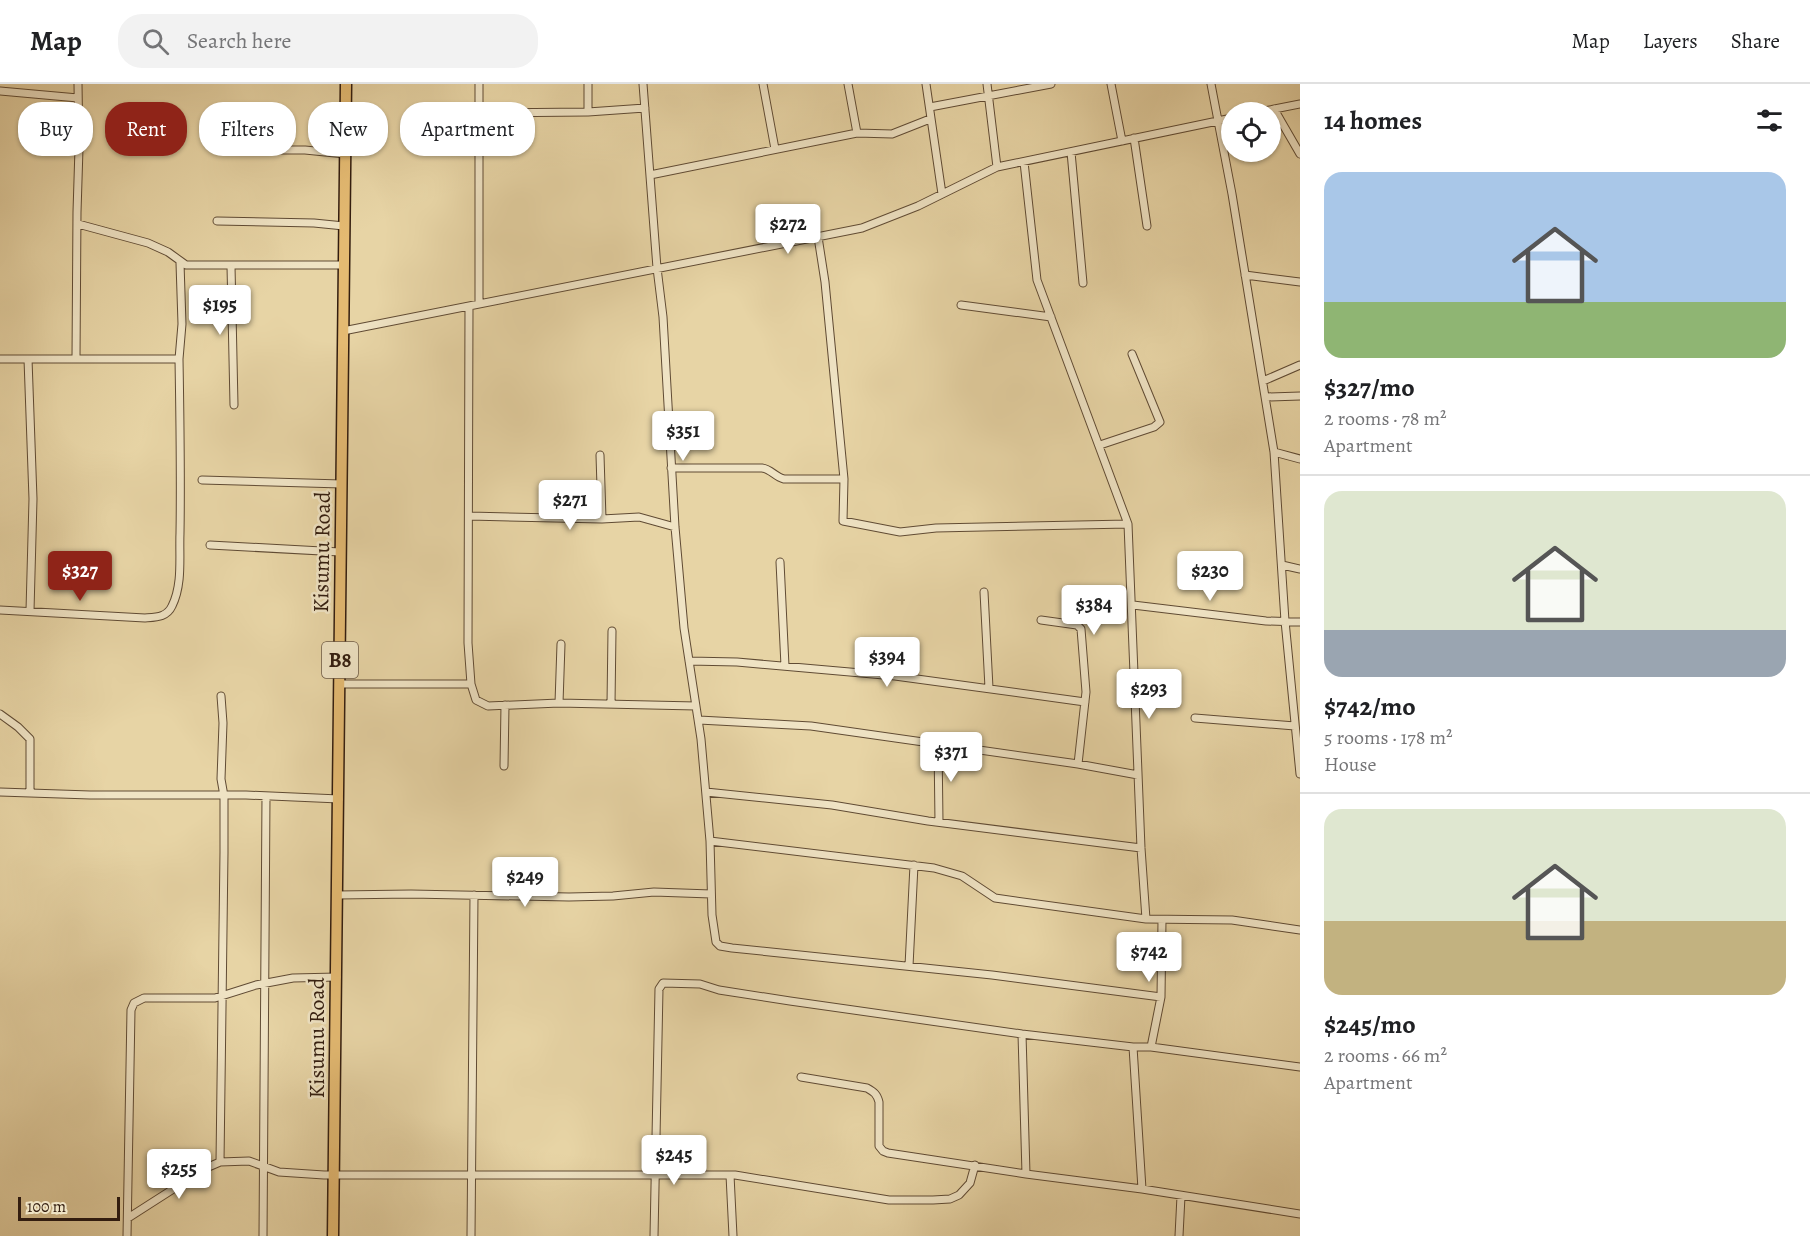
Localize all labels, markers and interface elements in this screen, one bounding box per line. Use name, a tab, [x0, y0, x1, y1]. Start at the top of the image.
search box	[118, 14, 538, 68]
text: Map	[30, 22, 82, 60]
icon: search	[139, 25, 172, 58]
text: Search here	[187, 26, 291, 56]
text: Map	[1571, 27, 1610, 55]
text: Layers	[1643, 27, 1698, 55]
text: Share	[1731, 27, 1780, 55]
chip: Buy	[18, 102, 93, 156]
chip: Rent	[105, 102, 187, 156]
chip: Filters	[199, 102, 296, 156]
chip: New	[308, 102, 388, 156]
chip: Apartment	[400, 102, 535, 156]
map controls	[1221, 102, 1281, 162]
button: locate	[1221, 102, 1281, 162]
text: 14 homes	[1324, 103, 1422, 138]
icon: filters	[1753, 104, 1786, 137]
pin: $272	[752, 204, 824, 255]
text: $272	[769, 210, 807, 237]
icon: home	[1501, 211, 1609, 319]
pin: $195	[184, 285, 256, 336]
text: $195	[203, 291, 237, 318]
text: $327/mo	[1324, 370, 1415, 405]
text: 2 rooms · 78 m²	[1324, 405, 1447, 432]
pin: $351	[647, 411, 719, 462]
text: $351	[666, 417, 700, 444]
text: Apartment	[1324, 432, 1413, 459]
pin: $271	[534, 480, 606, 531]
text: $271	[553, 486, 587, 513]
street label: Kisumu Road	[306, 491, 338, 613]
icon: home	[1501, 530, 1609, 638]
pin: $327	[44, 551, 116, 602]
pin: $230	[1174, 551, 1246, 602]
text: $327	[62, 557, 98, 584]
text: $230	[1191, 557, 1229, 584]
pin: $384	[1058, 585, 1130, 636]
text: $384	[1076, 591, 1112, 618]
pin: $394	[851, 637, 923, 688]
road number: B8	[322, 642, 358, 678]
text: $394	[869, 643, 905, 670]
pin: $293	[1113, 669, 1185, 720]
text: $293	[1131, 675, 1167, 702]
text: $742/mo	[1324, 689, 1416, 724]
text: 5 rooms · 178 m²	[1324, 724, 1453, 751]
pin: $371	[915, 732, 987, 783]
text: $371	[934, 738, 968, 765]
text: House	[1324, 751, 1376, 778]
icon: home	[1501, 848, 1609, 956]
pin: $249	[489, 857, 561, 908]
text: $249	[506, 863, 544, 890]
pin: $742	[1113, 932, 1185, 983]
text: $742	[1131, 938, 1167, 965]
street label: Kisumu Road	[302, 977, 332, 1099]
text: $245/mo	[1324, 1007, 1416, 1042]
text: 2 rooms · 66 m²	[1324, 1042, 1447, 1069]
text: Apartment	[1324, 1069, 1413, 1096]
pin: $245	[638, 1135, 710, 1186]
text: $245	[656, 1141, 692, 1168]
pin: $255	[143, 1149, 215, 1200]
text: $255	[161, 1155, 197, 1182]
scale bar	[18, 1194, 120, 1222]
text: 100 m	[27, 1196, 66, 1218]

